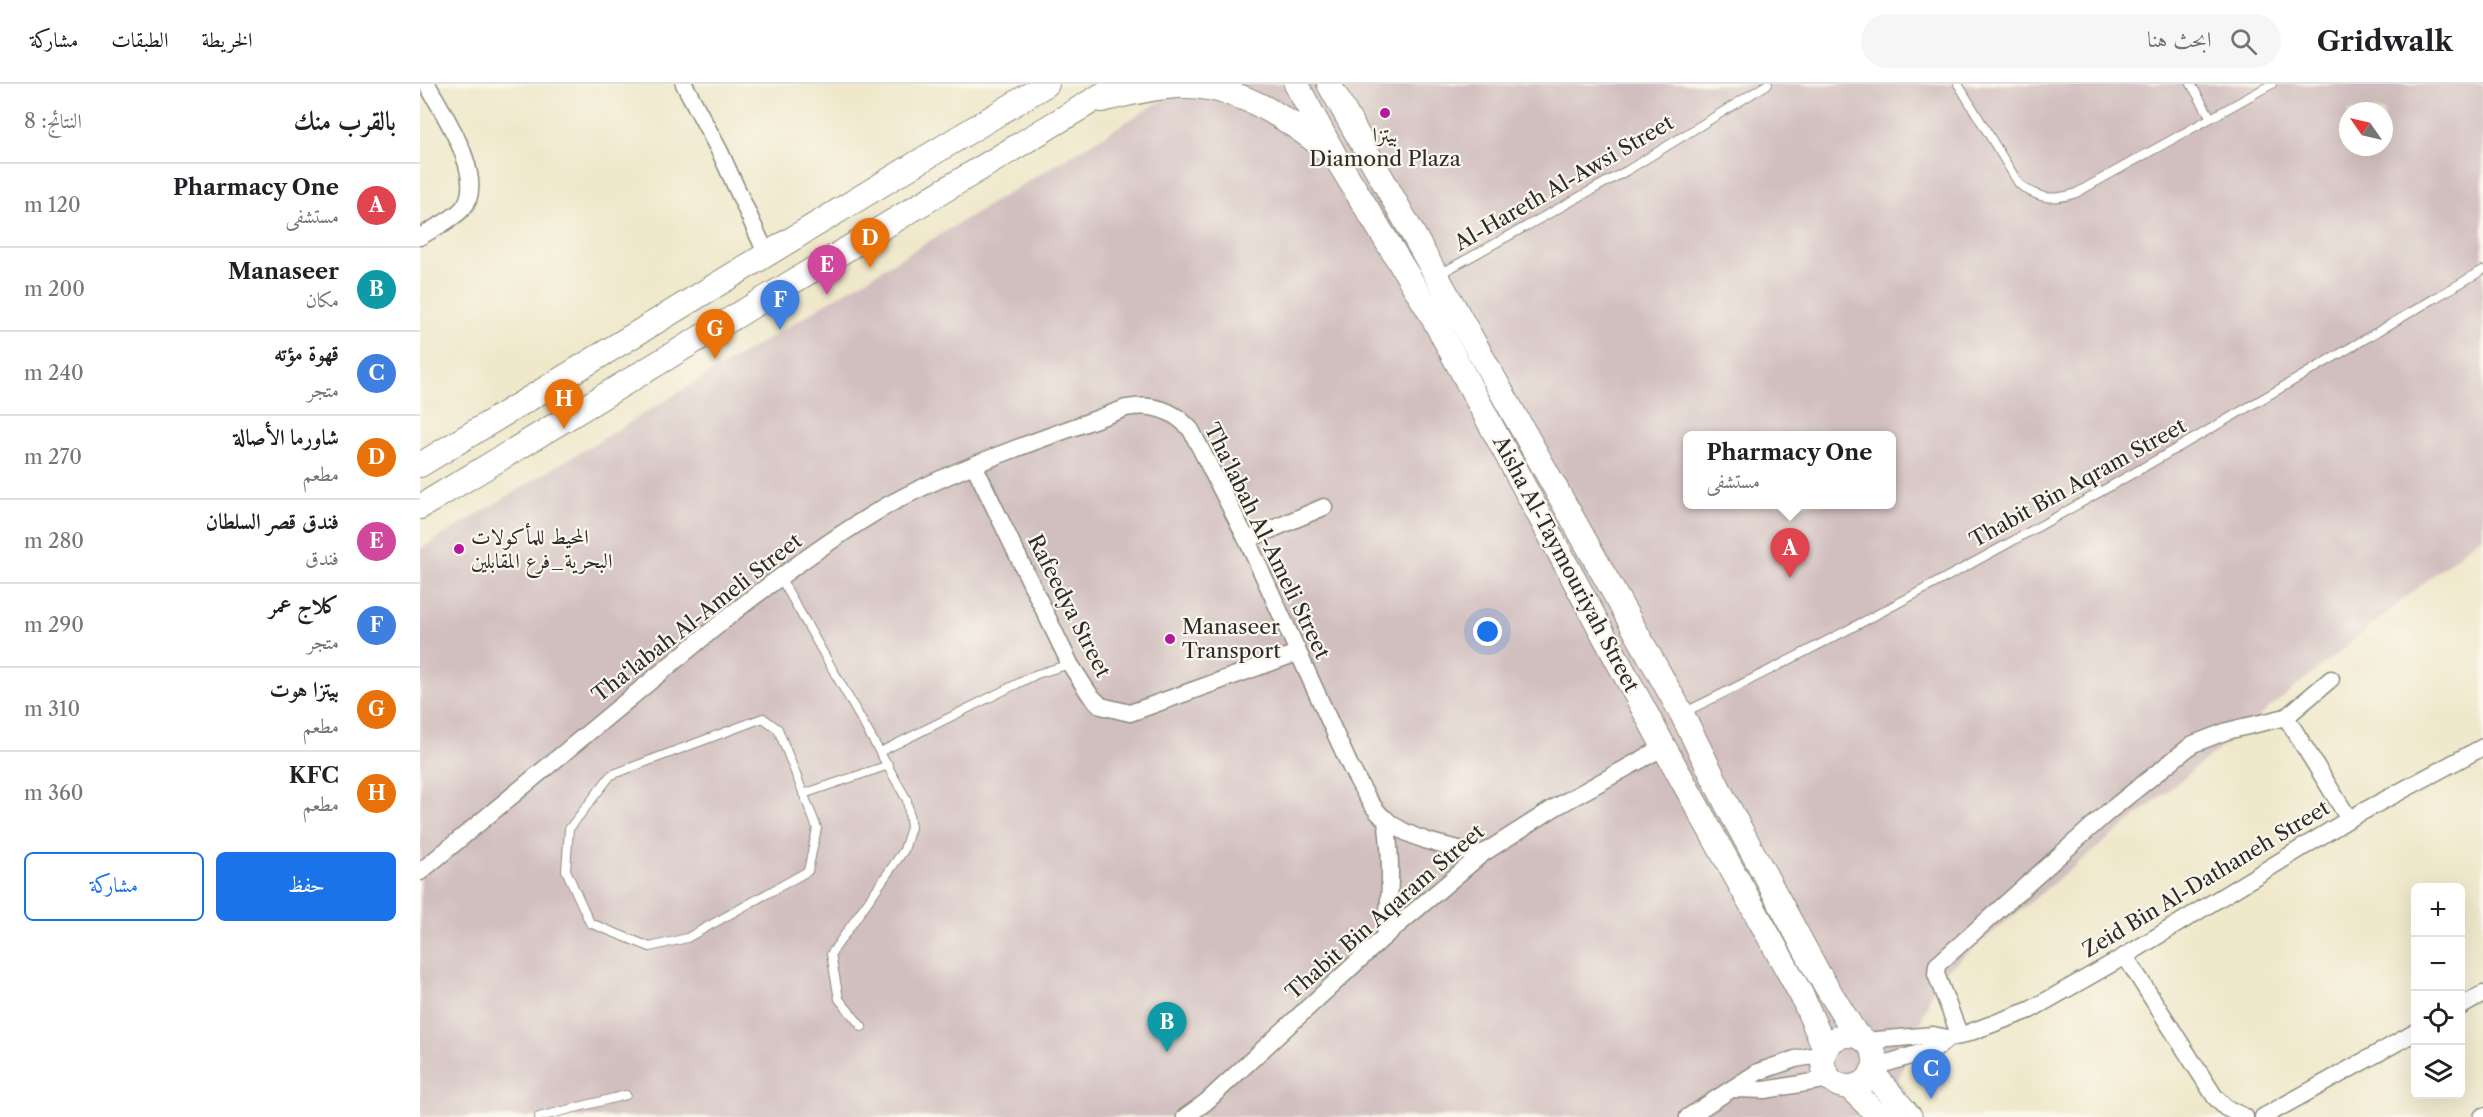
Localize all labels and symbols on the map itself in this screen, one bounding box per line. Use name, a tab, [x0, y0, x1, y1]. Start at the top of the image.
north arrow	[2339, 102, 2393, 156]
marker: بيتزا Diamond Plaza	[1378, 106, 1392, 120]
street label: Al-Hareth Al-Awsi Street	[1449, 109, 1678, 256]
place label: بيتزا Diamond Plaza	[1309, 122, 1462, 171]
pin: D	[850, 218, 890, 268]
pin: E	[808, 246, 846, 295]
pin: F	[760, 280, 800, 330]
pin: G	[696, 310, 734, 359]
pin: H	[544, 380, 584, 429]
street label: Thabit Bin Aqram Street	[1965, 412, 2191, 552]
street label: Tha‘labah Al-Ameli Street	[1199, 419, 1336, 663]
street label: Aisha Al-Taymouriyah Street	[1488, 431, 1645, 697]
place label: المحيط للمأكولات البحرية_فرع المقابلين	[471, 522, 612, 579]
street label: Tha‘labah Al-Ameli Street	[587, 528, 807, 707]
pin: A	[1770, 528, 1810, 578]
street label: Rafeedya Street	[1023, 530, 1116, 682]
marker: المحيط للمأكولات البحرية_فرع المقابلين	[452, 542, 466, 556]
place label: Manaseer Transport	[1182, 614, 1281, 663]
your location	[1473, 617, 1502, 646]
marker: Manaseer Transport	[1163, 632, 1177, 646]
street label: Zeid Bin Al-Dathaneh Street	[2078, 794, 2334, 962]
street label: Thabit Bin Aqaram Street	[1280, 818, 1489, 1005]
pin: B	[1148, 1002, 1186, 1052]
pin: C	[1912, 1050, 1950, 1099]

